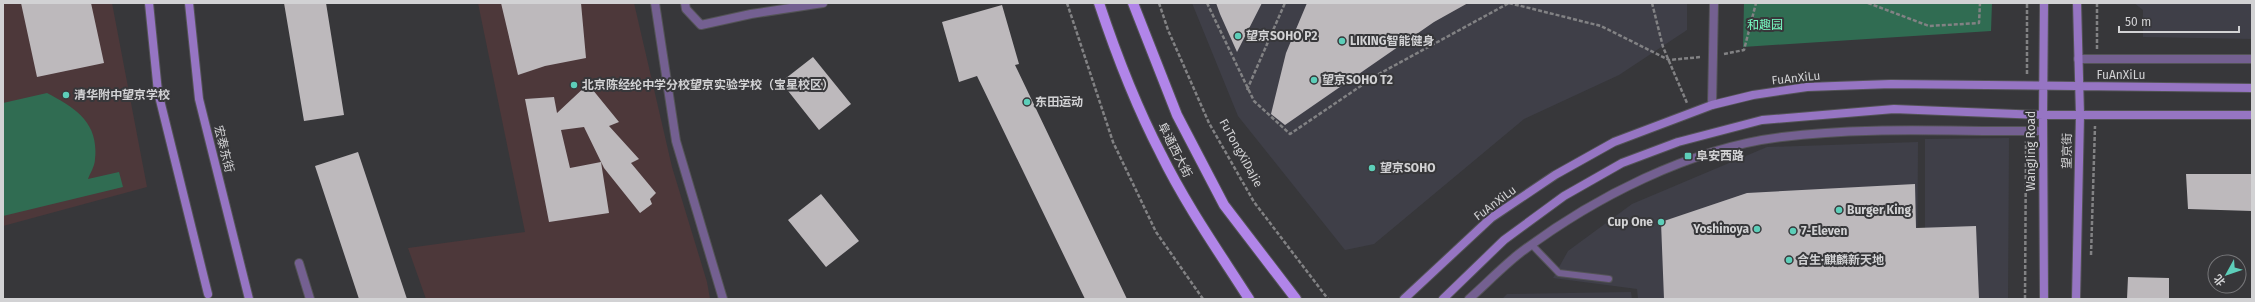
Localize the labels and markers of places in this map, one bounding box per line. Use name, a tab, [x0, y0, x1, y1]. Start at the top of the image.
place label: 望京SOHO P2	[1246, 29, 1317, 43]
marker: 望京SOHO P2	[1233, 31, 1243, 41]
place label: LIKING智能健身	[1350, 34, 1434, 48]
marker: LIKING智能健身	[1337, 36, 1347, 46]
place label: 望京SOHO T2	[1322, 73, 1393, 87]
marker: 望京SOHO T2	[1309, 75, 1319, 85]
place label: 北京陈经纶中学分校望京实验学校（宝星校区）	[582, 78, 834, 92]
marker: 北京陈经纶中学分校望京实验学校（宝星校区）	[569, 80, 579, 90]
place label: 清华附中望京学校	[74, 88, 170, 102]
marker: 清华附中望京学校	[61, 90, 71, 100]
place label: 东田运动	[1035, 95, 1083, 109]
marker: 东田运动	[1022, 97, 1032, 107]
place label: 阜安西路	[1696, 149, 1744, 163]
marker: 阜安西路	[1683, 151, 1693, 161]
place label: 望京SOHO	[1380, 161, 1435, 175]
marker: 望京SOHO	[1367, 163, 1377, 173]
place label: Burger King	[1847, 203, 1911, 217]
marker: Burger King	[1834, 205, 1844, 215]
place label: Cup One	[1608, 215, 1653, 229]
marker: Cup One	[1656, 217, 1666, 227]
place label: Yoshinoya	[1692, 222, 1749, 236]
marker: Yoshinoya	[1752, 224, 1762, 234]
place label: 7-Eleven	[1801, 224, 1847, 238]
marker: 7-Eleven	[1788, 226, 1798, 236]
place label: 合生·麒麟新天地	[1797, 253, 1884, 267]
marker: 合生·麒麟新天地	[1784, 255, 1794, 265]

